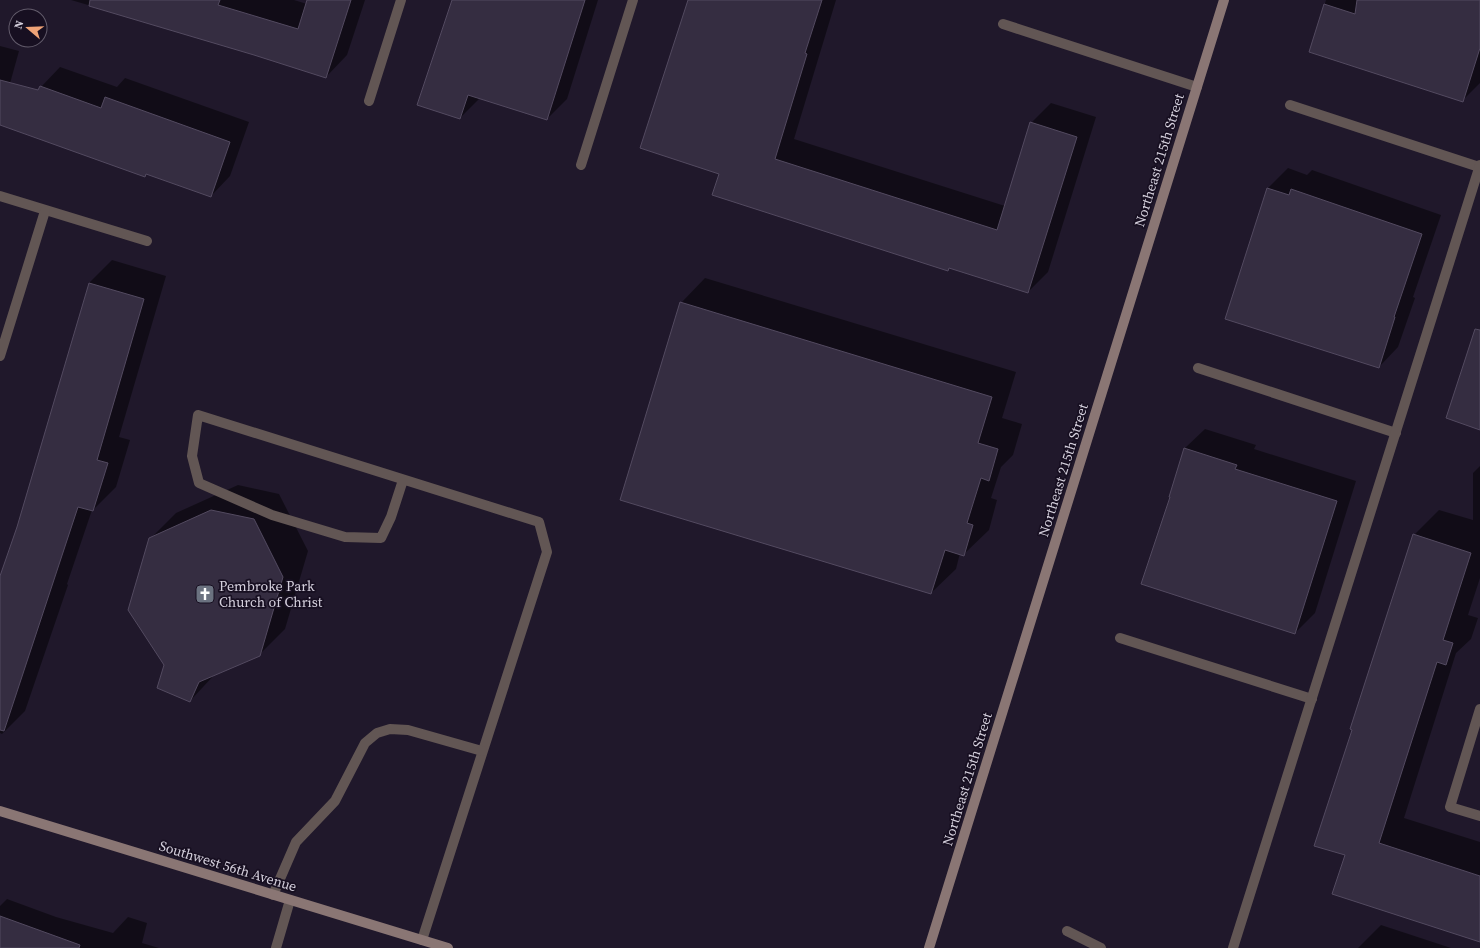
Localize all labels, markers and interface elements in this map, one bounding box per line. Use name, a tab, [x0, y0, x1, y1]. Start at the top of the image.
north arrow	[8, 8, 48, 48]
text: N	[11, 19, 27, 31]
street label: Northeast 215th Street	[1129, 90, 1189, 229]
street label: Northeast 215th Street	[1033, 400, 1093, 539]
place label: Pembroke Park Church of Christ	[219, 576, 323, 612]
church icon: Pembroke Park Church of Christ	[194, 583, 216, 605]
street label: Northeast 215th Street	[937, 709, 997, 848]
street label: Southwest 56th Avenue	[157, 836, 299, 896]

